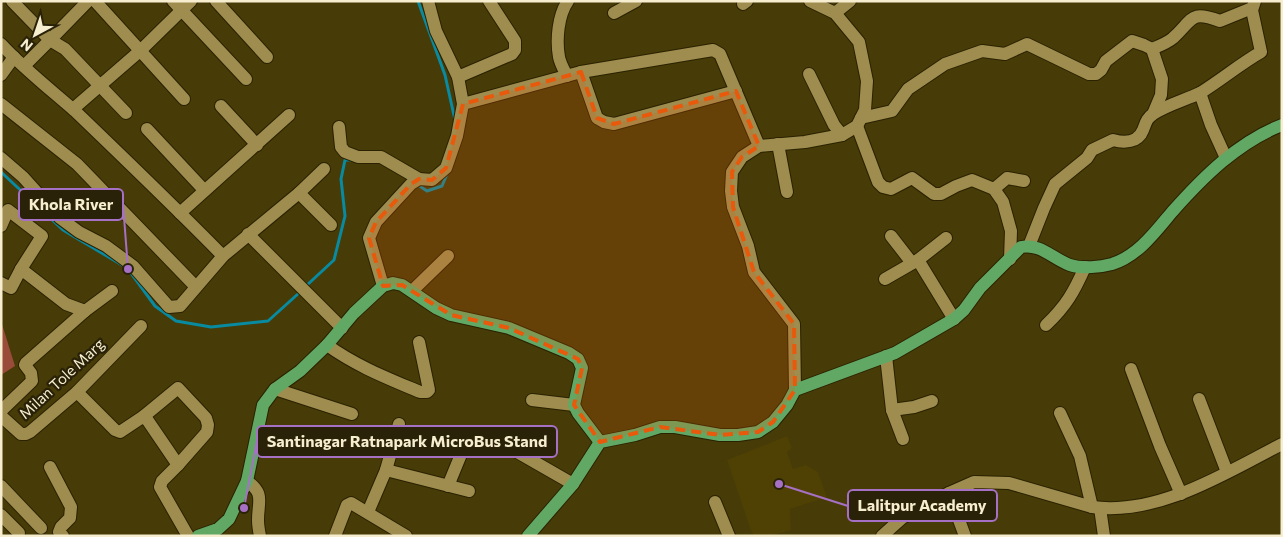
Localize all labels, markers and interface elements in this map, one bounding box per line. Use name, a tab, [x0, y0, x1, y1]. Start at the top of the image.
north arrow	[10, 10, 60, 60]
text: N	[17, 35, 36, 55]
callout: Khola River	[19, 189, 123, 220]
text: Khola River	[29, 194, 114, 213]
street label: Milan Tole Marg	[15, 334, 108, 422]
callout: Santinagar Ratnapark MicroBus Stand	[257, 426, 557, 457]
text: Santinagar Ratnapark MicroBus Stand	[267, 431, 547, 450]
callout: Lalitpur Academy	[848, 490, 997, 521]
text: Lalitpur Academy	[857, 495, 987, 514]

